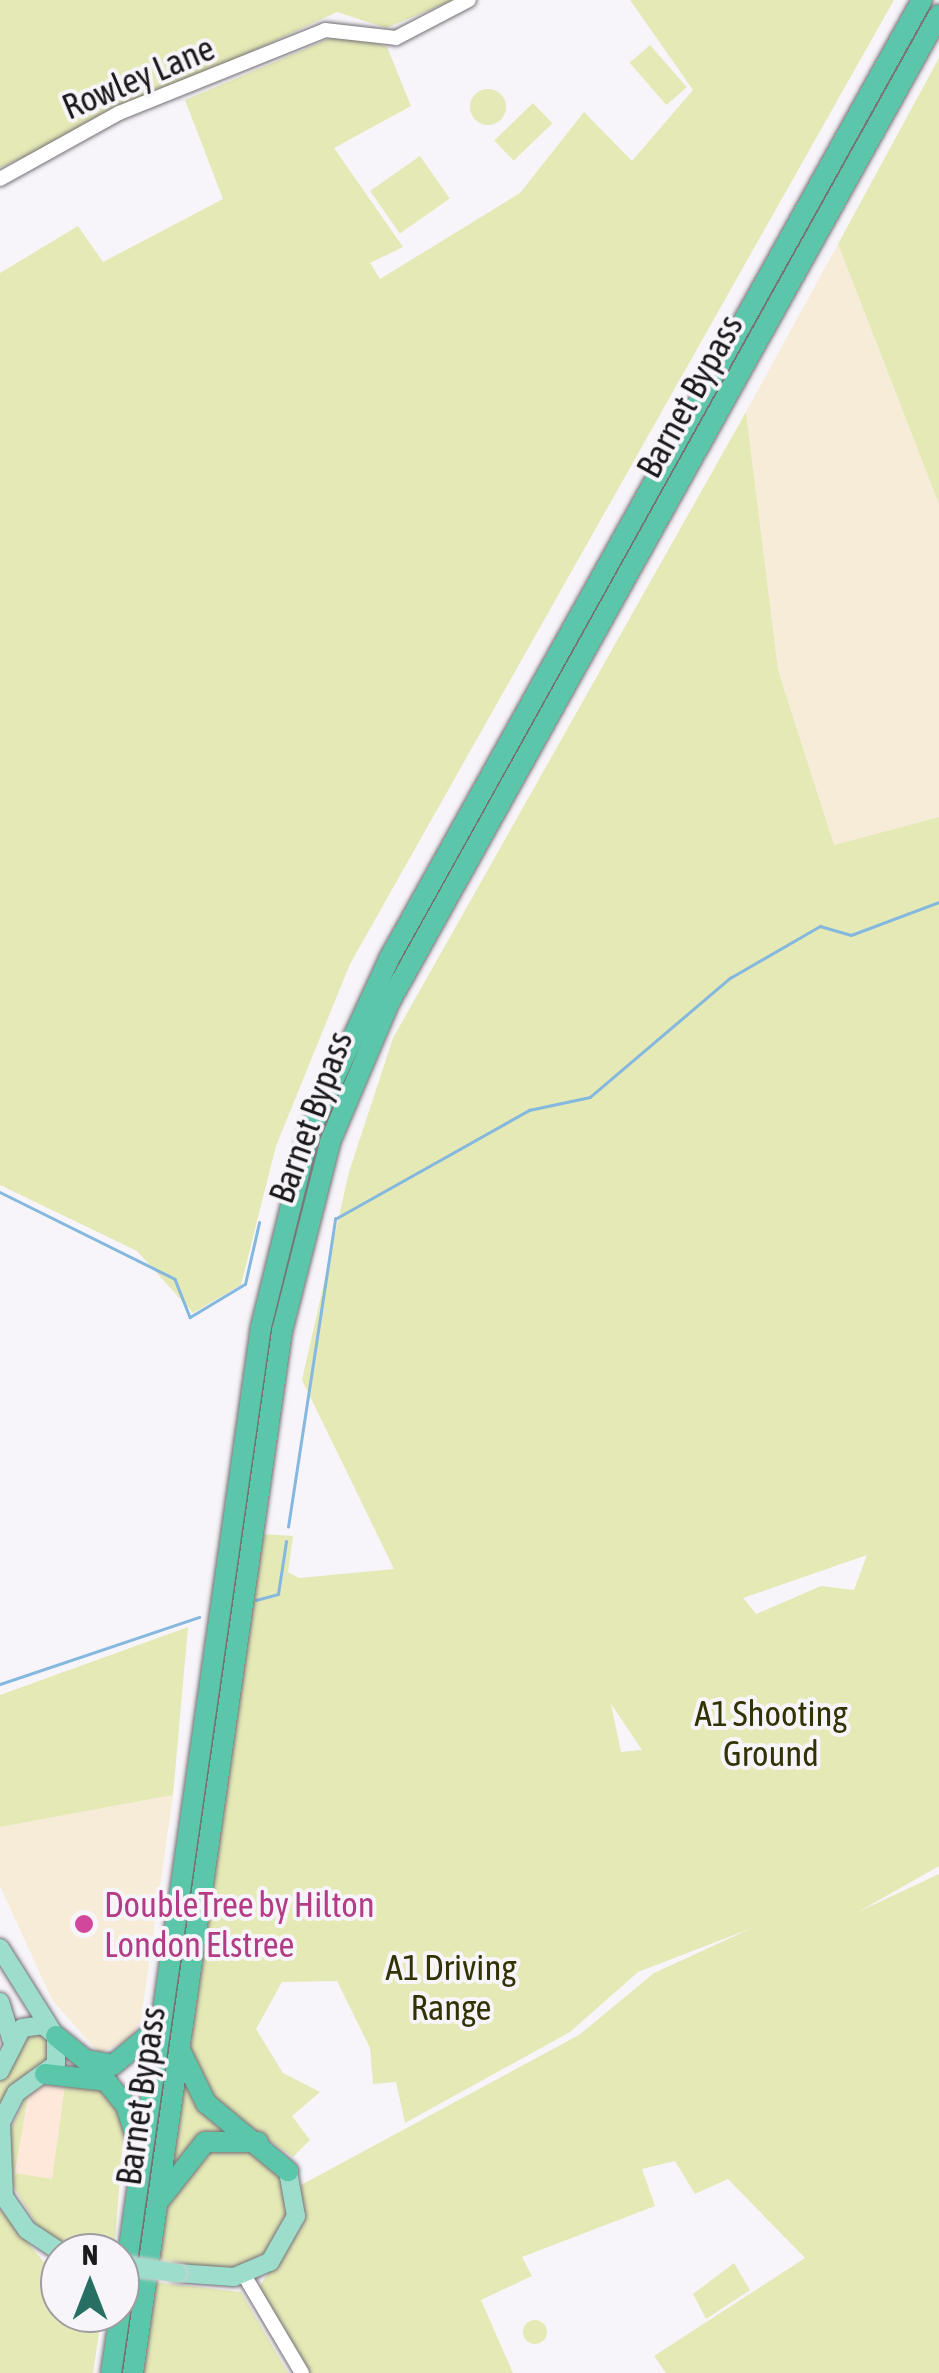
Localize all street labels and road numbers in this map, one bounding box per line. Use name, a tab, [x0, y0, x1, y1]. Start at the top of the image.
street label: Rowley Lane	[56, 26, 220, 128]
street label: Barnet Bypass	[627, 307, 751, 485]
street label: Barnet Bypass	[260, 1025, 360, 1209]
street label: Barnet Bypass	[107, 2004, 173, 2188]

